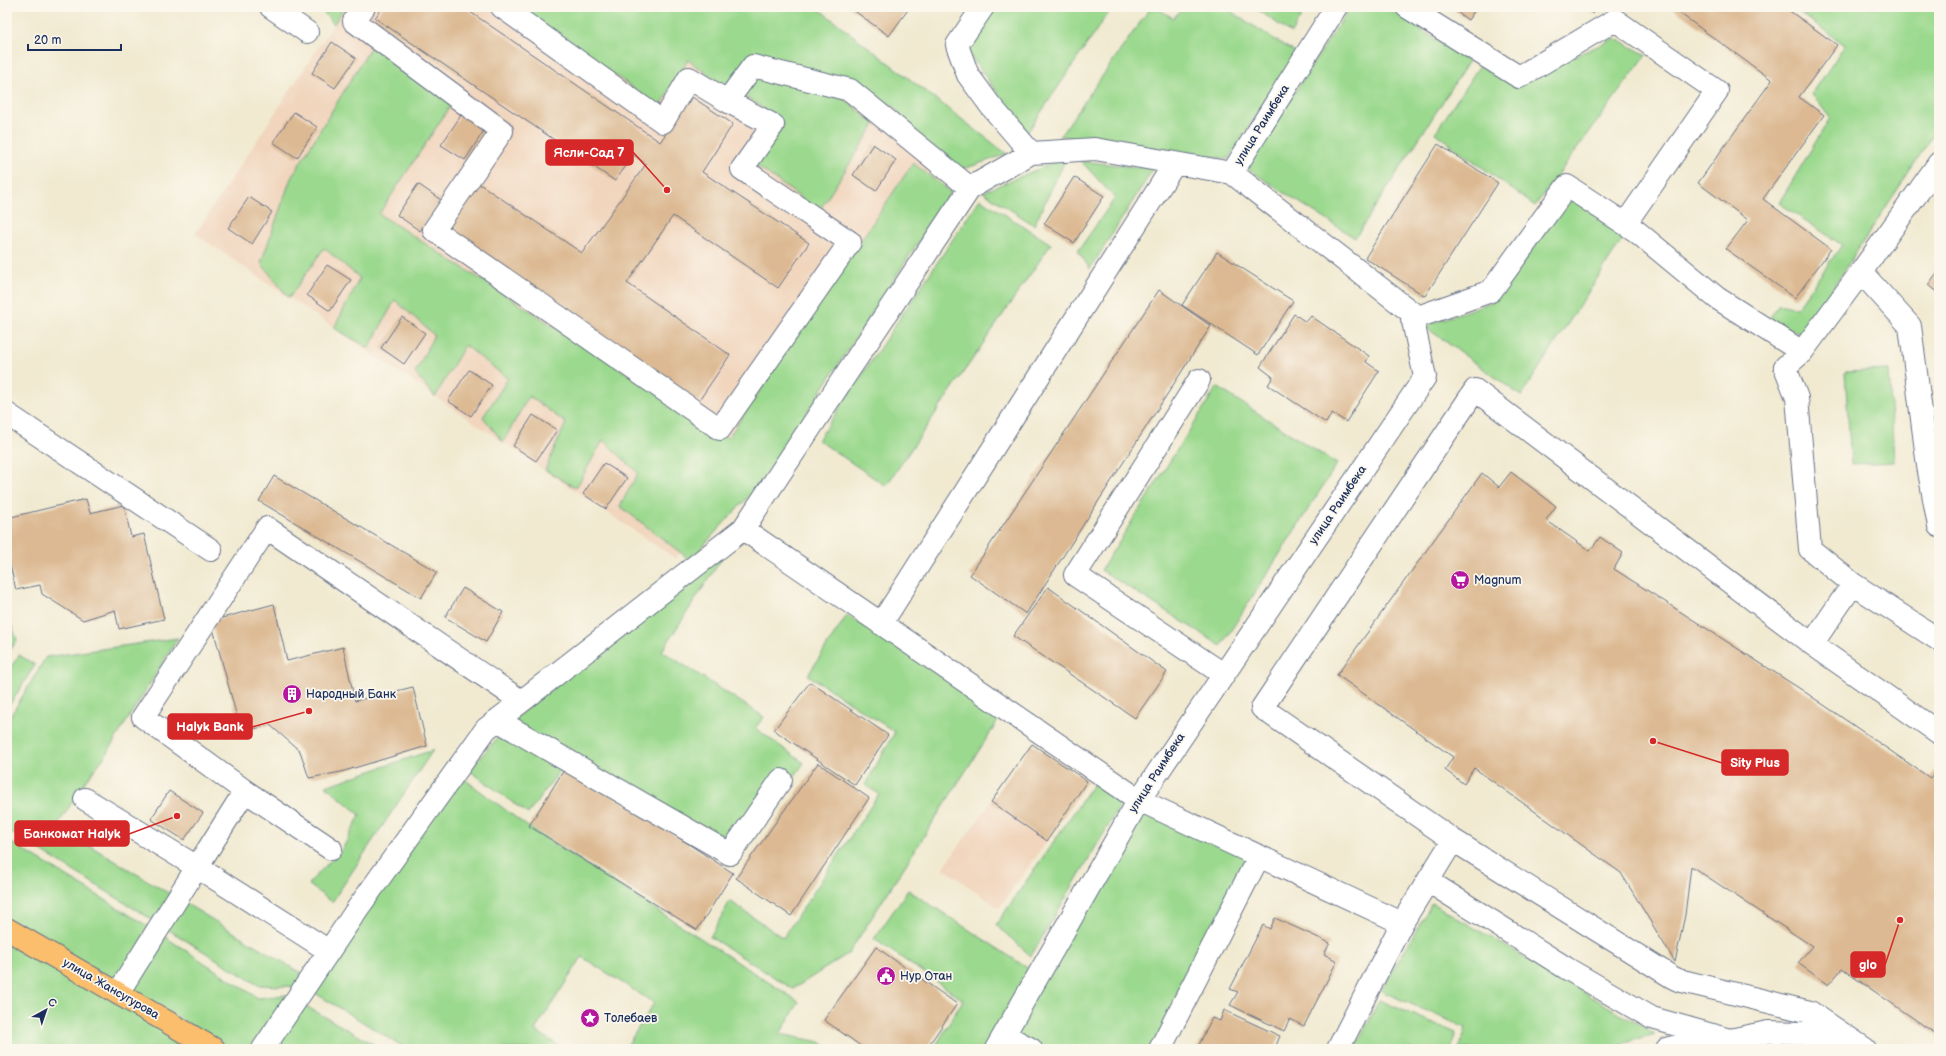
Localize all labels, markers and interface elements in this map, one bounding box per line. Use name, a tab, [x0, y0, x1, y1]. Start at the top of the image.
scale bar	[28, 26, 121, 52]
text: 20 m	[34, 33, 61, 48]
street label: улица Раимбека	[1231, 82, 1293, 168]
callout: Ясли-Сад 7	[546, 140, 633, 165]
text: Ясли-Сад 7	[554, 145, 624, 161]
street label: улица Раимбека	[1306, 463, 1370, 547]
supermarket icon: Magnum	[1449, 569, 1471, 591]
place label: Magnum	[1474, 573, 1521, 588]
building icon: Народный Банк	[281, 683, 303, 705]
place label: Народный Банк	[306, 687, 397, 702]
callout: Halyk Bank	[168, 714, 252, 739]
text: Halyk Bank	[176, 719, 244, 735]
street label: улица Раимбека	[1126, 730, 1188, 816]
callout: Sity Plus	[1722, 750, 1788, 775]
text: Sity Plus	[1730, 755, 1780, 771]
callout: Банкомат Halyk	[15, 821, 129, 846]
text: Банкомат Halyk	[23, 826, 121, 842]
callout: glo	[1851, 952, 1885, 977]
street label: улица Жансугурова	[60, 955, 162, 1023]
text: glo	[1859, 957, 1877, 973]
public building icon: Нур Отан	[875, 965, 897, 987]
place label: Нур Отан	[900, 969, 952, 984]
north arrow	[26, 990, 66, 1030]
text: С	[45, 995, 59, 1010]
place icon: Толебаев	[579, 1007, 601, 1029]
place label: Толебаев	[604, 1011, 658, 1026]

